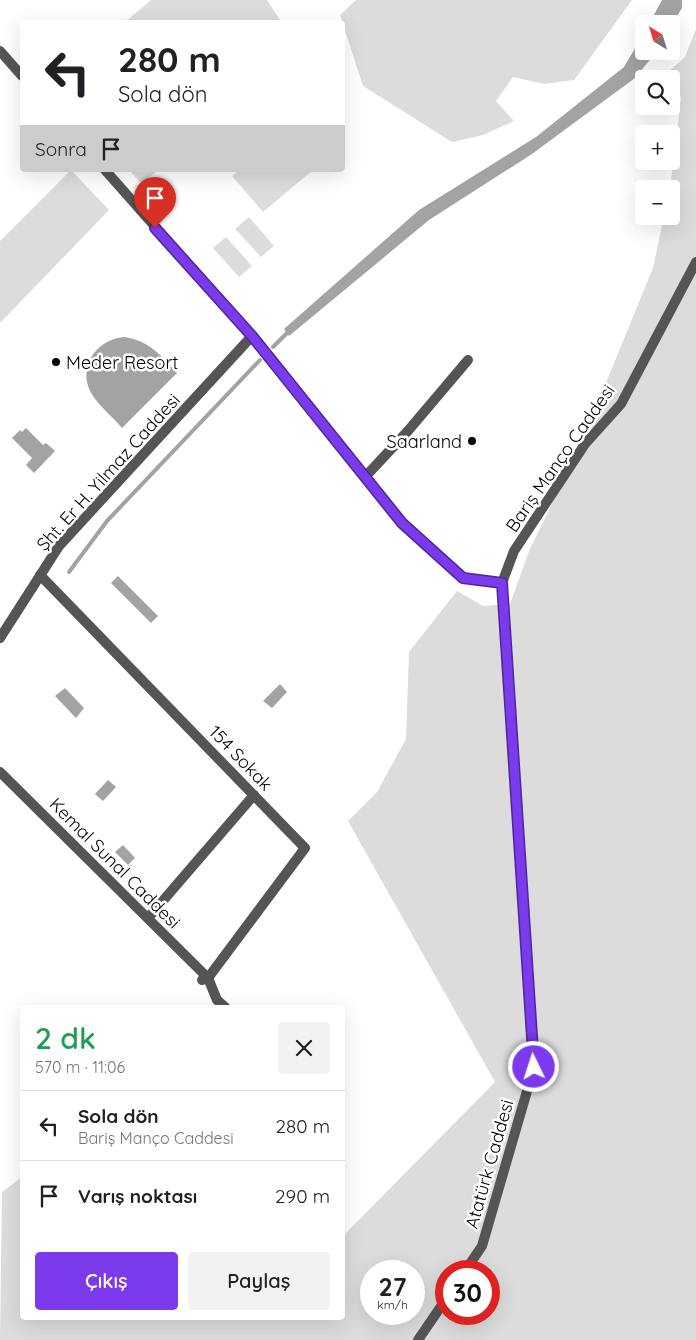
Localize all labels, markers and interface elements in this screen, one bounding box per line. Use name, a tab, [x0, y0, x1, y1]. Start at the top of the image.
north arrow	[635, 15, 680, 60]
map controls	[635, 15, 680, 225]
text: 280 m	[118, 37, 221, 81]
icon: left	[35, 40, 100, 105]
button: search	[635, 70, 680, 115]
text: Sola dön	[118, 80, 207, 108]
button: +	[635, 125, 680, 170]
icon: arrive	[97, 135, 125, 163]
text: Sonra	[35, 137, 87, 161]
pin	[134, 177, 176, 228]
button: −	[635, 180, 680, 225]
icon: arrive	[141, 184, 169, 212]
place label: Meder Resort	[66, 351, 178, 374]
marker: Meder Resort	[50, 356, 62, 368]
street label: Bariş Manço Caddesi	[500, 380, 620, 536]
street label: Şht. Er H. Yilmaz Caddesi	[31, 389, 185, 555]
place label: Saarland	[387, 430, 462, 453]
marker: Saarland	[466, 435, 478, 447]
street label: 154 Sokak	[204, 721, 278, 795]
street label: Kemal Sunal Caddesi	[45, 793, 185, 933]
text: 2 dk	[35, 1019, 96, 1057]
button: close	[278, 1022, 330, 1074]
position arrow	[507, 1040, 559, 1092]
text: 570 m · 11:06	[35, 1057, 125, 1077]
street label: Atatürk Caddesi	[460, 1097, 518, 1231]
text: Sola dön	[78, 1104, 159, 1128]
icon: left	[35, 1112, 63, 1140]
text: 280 m	[275, 1114, 330, 1138]
text: Bariş Manço Caddesi	[78, 1128, 234, 1148]
icon: arrive	[35, 1182, 63, 1210]
text: Varış noktası	[78, 1184, 197, 1208]
text: 290 m	[275, 1184, 330, 1208]
button: Çıkış	[35, 1252, 178, 1310]
button: Paylaş	[188, 1252, 330, 1310]
speed limit sign: 30	[435, 1260, 500, 1325]
text: 27	[379, 1271, 406, 1302]
text: km/h	[377, 1297, 408, 1312]

